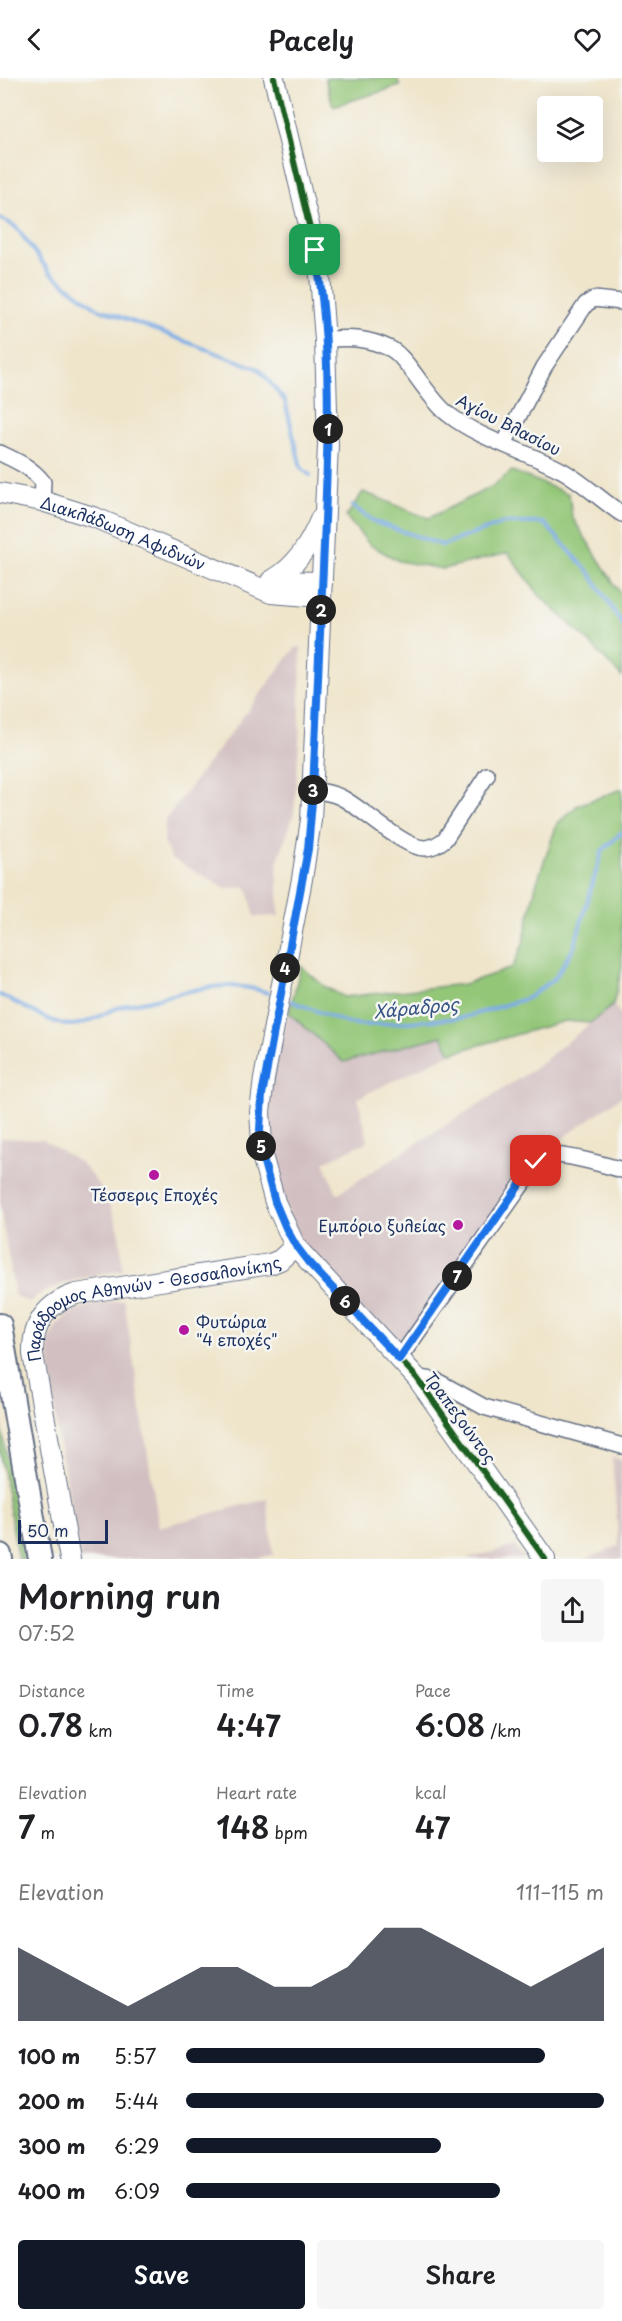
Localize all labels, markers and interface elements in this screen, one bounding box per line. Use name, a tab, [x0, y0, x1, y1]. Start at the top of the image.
text: Pacely	[268, 19, 354, 60]
icon: back	[18, 23, 51, 56]
icon: heart	[571, 23, 604, 56]
map controls	[537, 96, 603, 162]
button: layers	[537, 96, 603, 162]
pin	[289, 224, 340, 275]
icon: arrive	[298, 233, 331, 266]
street label: Αγίου Βλασίου	[453, 387, 565, 461]
pin: 1	[313, 414, 343, 444]
text: 1	[324, 417, 332, 441]
street label: Διακλάδωση Αφιδνών	[38, 489, 210, 576]
pin: 2	[306, 595, 336, 625]
text: 2	[315, 598, 327, 622]
pin: 3	[298, 775, 328, 805]
text: 3	[308, 778, 318, 802]
pin: 4	[270, 953, 300, 983]
text: 4	[280, 956, 290, 980]
water label: Χάραδρος	[373, 990, 461, 1024]
pin: 5	[246, 1131, 276, 1161]
text: 5	[256, 1134, 266, 1158]
pin	[510, 1135, 561, 1186]
icon: check	[519, 1144, 552, 1177]
marker: Τέσσερις Εποχές	[147, 1168, 161, 1182]
place label: Τέσσερις Εποχές	[90, 1182, 218, 1206]
place label: Εμπόριο ξυλείας	[318, 1213, 446, 1237]
marker: Εμπόριο ξυλείας	[451, 1218, 465, 1232]
street label: Παράδρομος Αθηνών - Θεσσαλονίκης	[20, 1249, 284, 1364]
pin: 7	[442, 1261, 472, 1291]
text: 7	[452, 1264, 462, 1288]
pin: 6	[330, 1286, 360, 1316]
text: 6	[339, 1289, 351, 1313]
place label: Φυτώρια "4 εποχές"	[196, 1309, 278, 1351]
marker: Φυτώρια "4 εποχές"	[177, 1323, 191, 1337]
street label: Τραπεζούντος	[419, 1366, 503, 1468]
scale bar	[18, 1517, 108, 1544]
text: 50 m	[27, 1518, 68, 1542]
text: Morning run	[18, 1570, 221, 1620]
button: share	[541, 1579, 604, 1642]
text: 07:52	[18, 1618, 75, 1648]
text: Distance	[18, 1678, 85, 1702]
text: Time	[216, 1678, 254, 1702]
text: Pace	[415, 1678, 451, 1702]
text: 0.78	[18, 1702, 83, 1747]
text: 4:47	[216, 1702, 281, 1747]
text: 6:08	[415, 1702, 485, 1747]
text: km	[83, 1718, 113, 1742]
text: /km	[485, 1718, 521, 1742]
text: Elevation	[18, 1780, 87, 1804]
text: Heart rate	[216, 1780, 297, 1804]
text: kcal	[415, 1780, 447, 1804]
text: 7	[18, 1804, 35, 1849]
text: 148	[216, 1804, 270, 1849]
text: 47	[415, 1804, 450, 1849]
text: m	[35, 1820, 55, 1844]
text: bpm	[270, 1820, 308, 1844]
text: Elevation	[18, 1877, 104, 1907]
text: 111–115 m	[516, 1877, 604, 1907]
text: 100 m	[18, 2041, 80, 2071]
text: 5:57	[114, 2041, 157, 2071]
text: 200 m	[18, 2086, 85, 2116]
text: 5:44	[114, 2086, 159, 2116]
text: 300 m	[18, 2131, 86, 2161]
text: 6:29	[114, 2131, 159, 2161]
text: 400 m	[18, 2176, 86, 2206]
text: 6:09	[114, 2176, 160, 2206]
button: Save	[18, 2240, 305, 2309]
button: Share	[317, 2240, 604, 2309]

